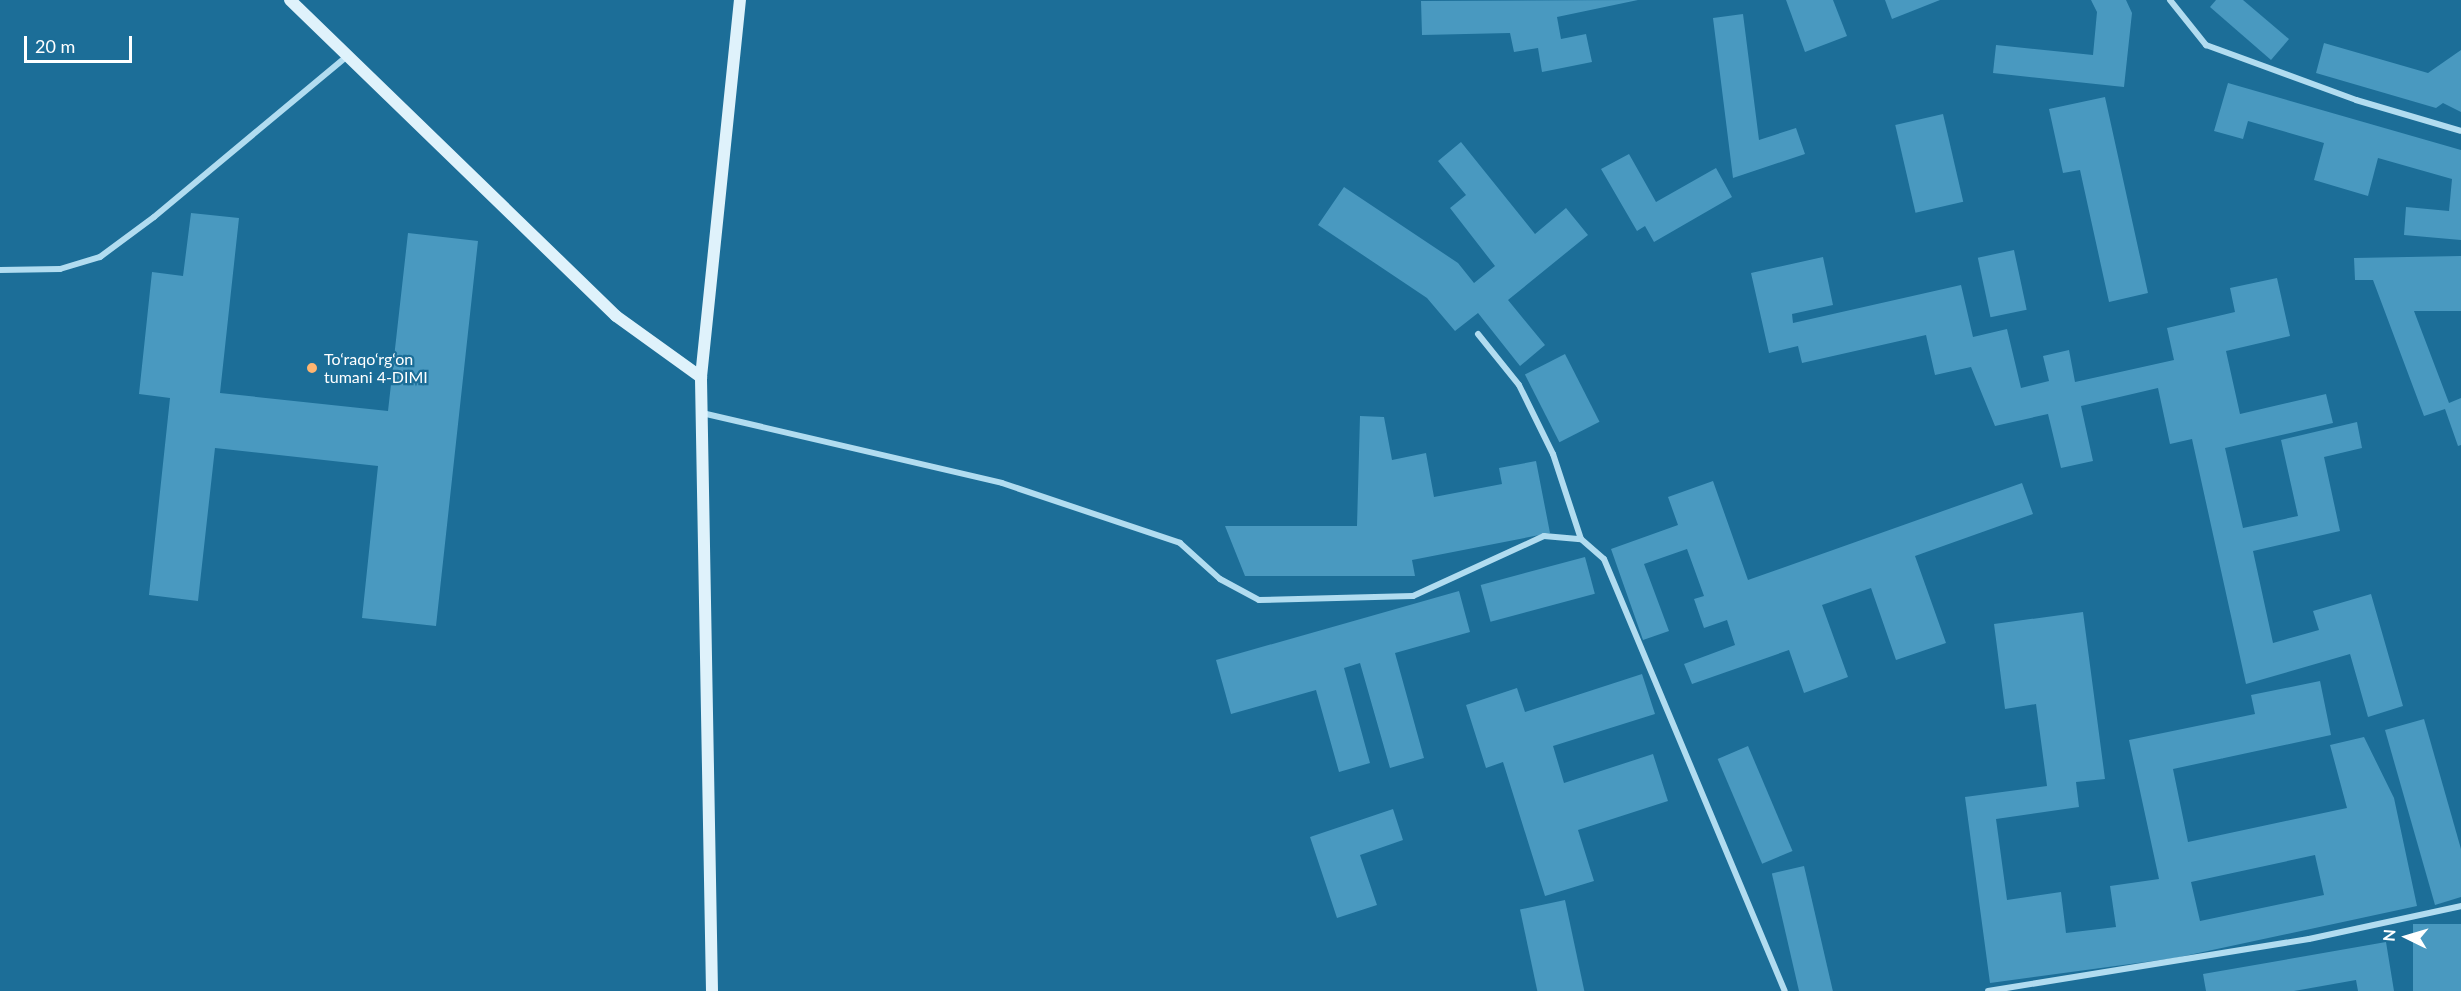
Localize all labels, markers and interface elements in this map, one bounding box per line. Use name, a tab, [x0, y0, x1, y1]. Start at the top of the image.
scale bar	[27, 24, 135, 62]
text: 20 m	[35, 35, 75, 57]
place label: To‘raqo‘rg‘on tumani 4-DIMI	[324, 349, 428, 387]
marker: To‘raqo‘rg‘on tumani 4-DIMI	[305, 361, 319, 375]
north arrow	[2377, 907, 2437, 967]
text: N	[2379, 928, 2399, 942]

